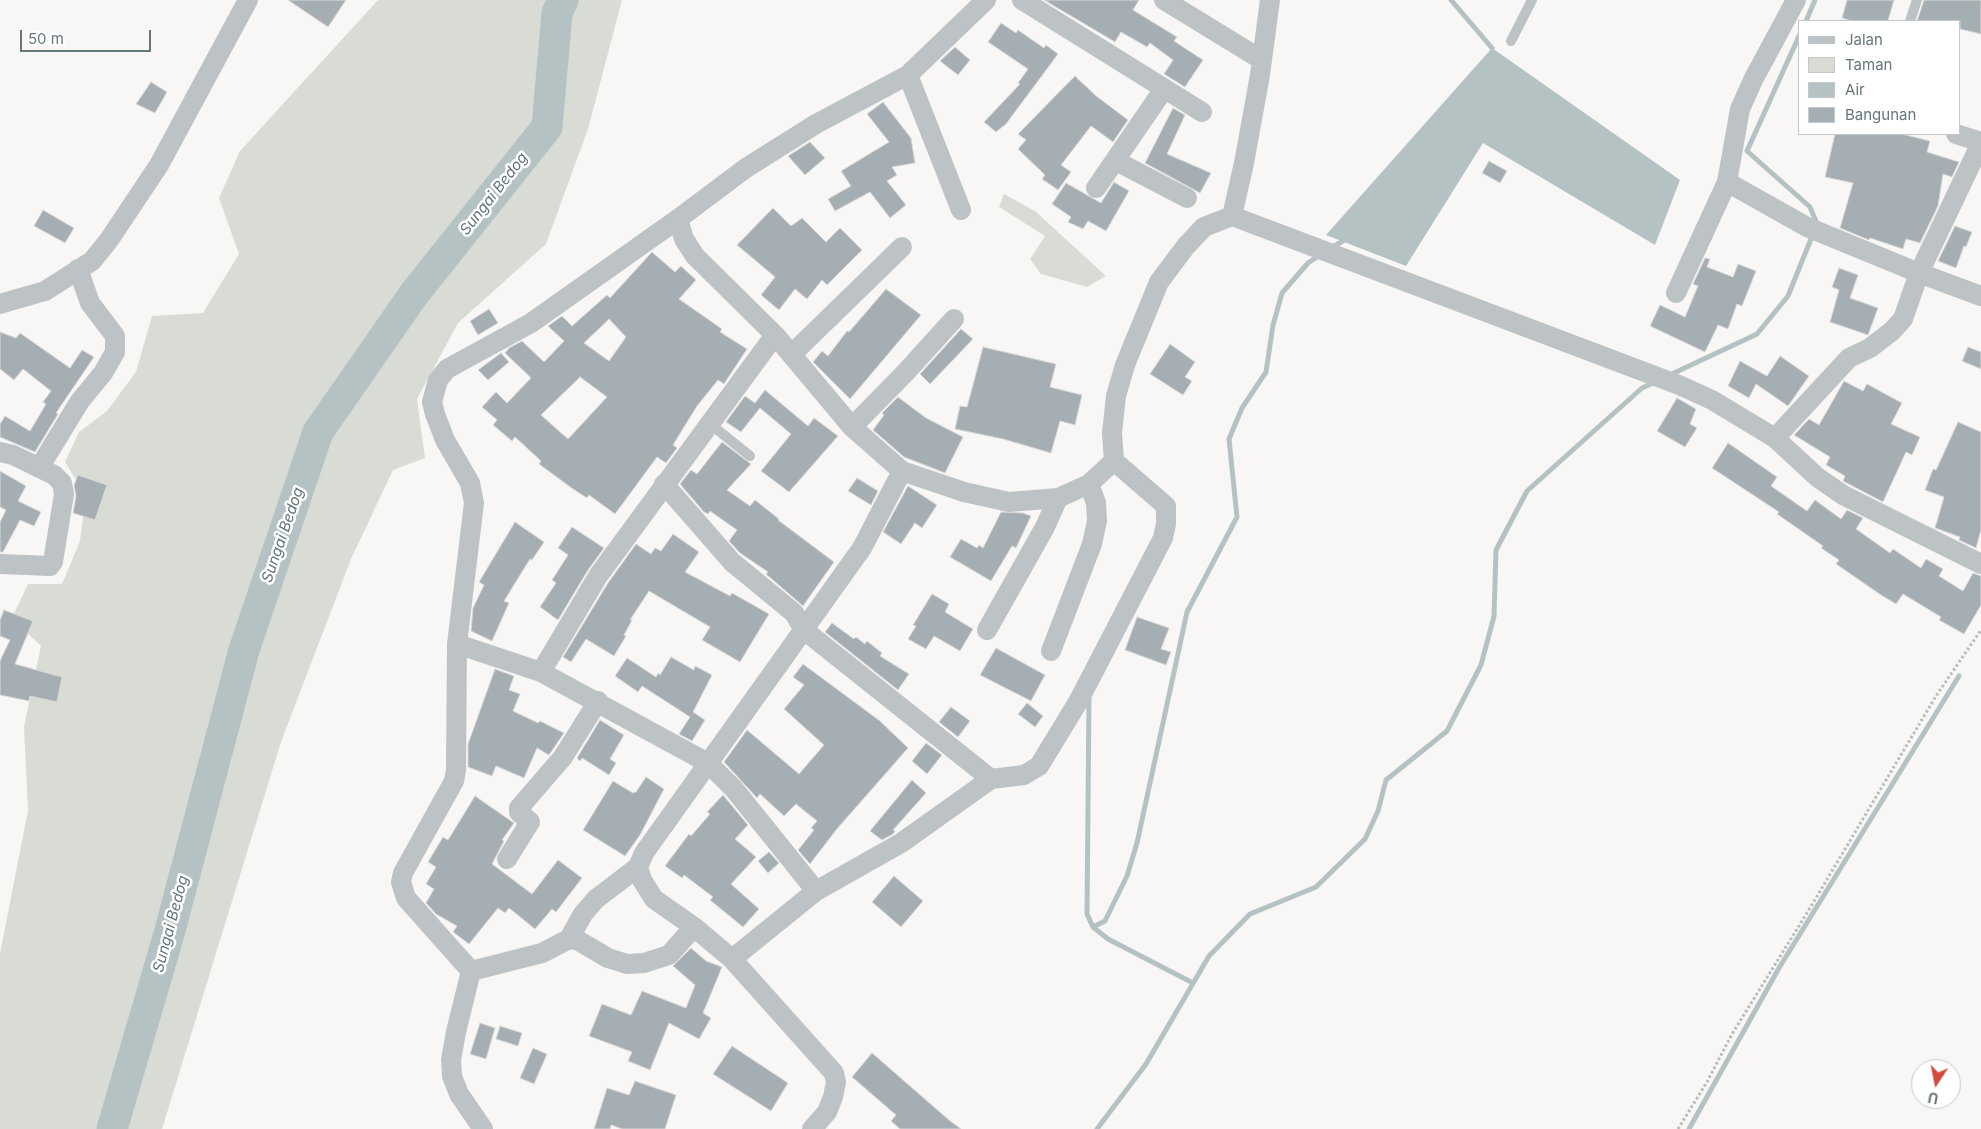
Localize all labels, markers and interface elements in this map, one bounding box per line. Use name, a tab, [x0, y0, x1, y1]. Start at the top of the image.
scale bar	[22, 20, 154, 52]
legend	[1798, 20, 1961, 135]
text: 50 m	[28, 29, 64, 48]
text: Jalan	[1845, 30, 1883, 49]
text: Taman	[1845, 55, 1892, 74]
text: Air	[1845, 80, 1865, 99]
text: Bangunan	[1845, 105, 1916, 124]
water label: Sungai Bedog	[456, 149, 532, 239]
water label: Sungai Bedog	[258, 485, 308, 585]
water label: Sungai Bedog	[149, 874, 193, 974]
north arrow	[1911, 1059, 1961, 1109]
text: U	[1927, 1089, 1940, 1108]

